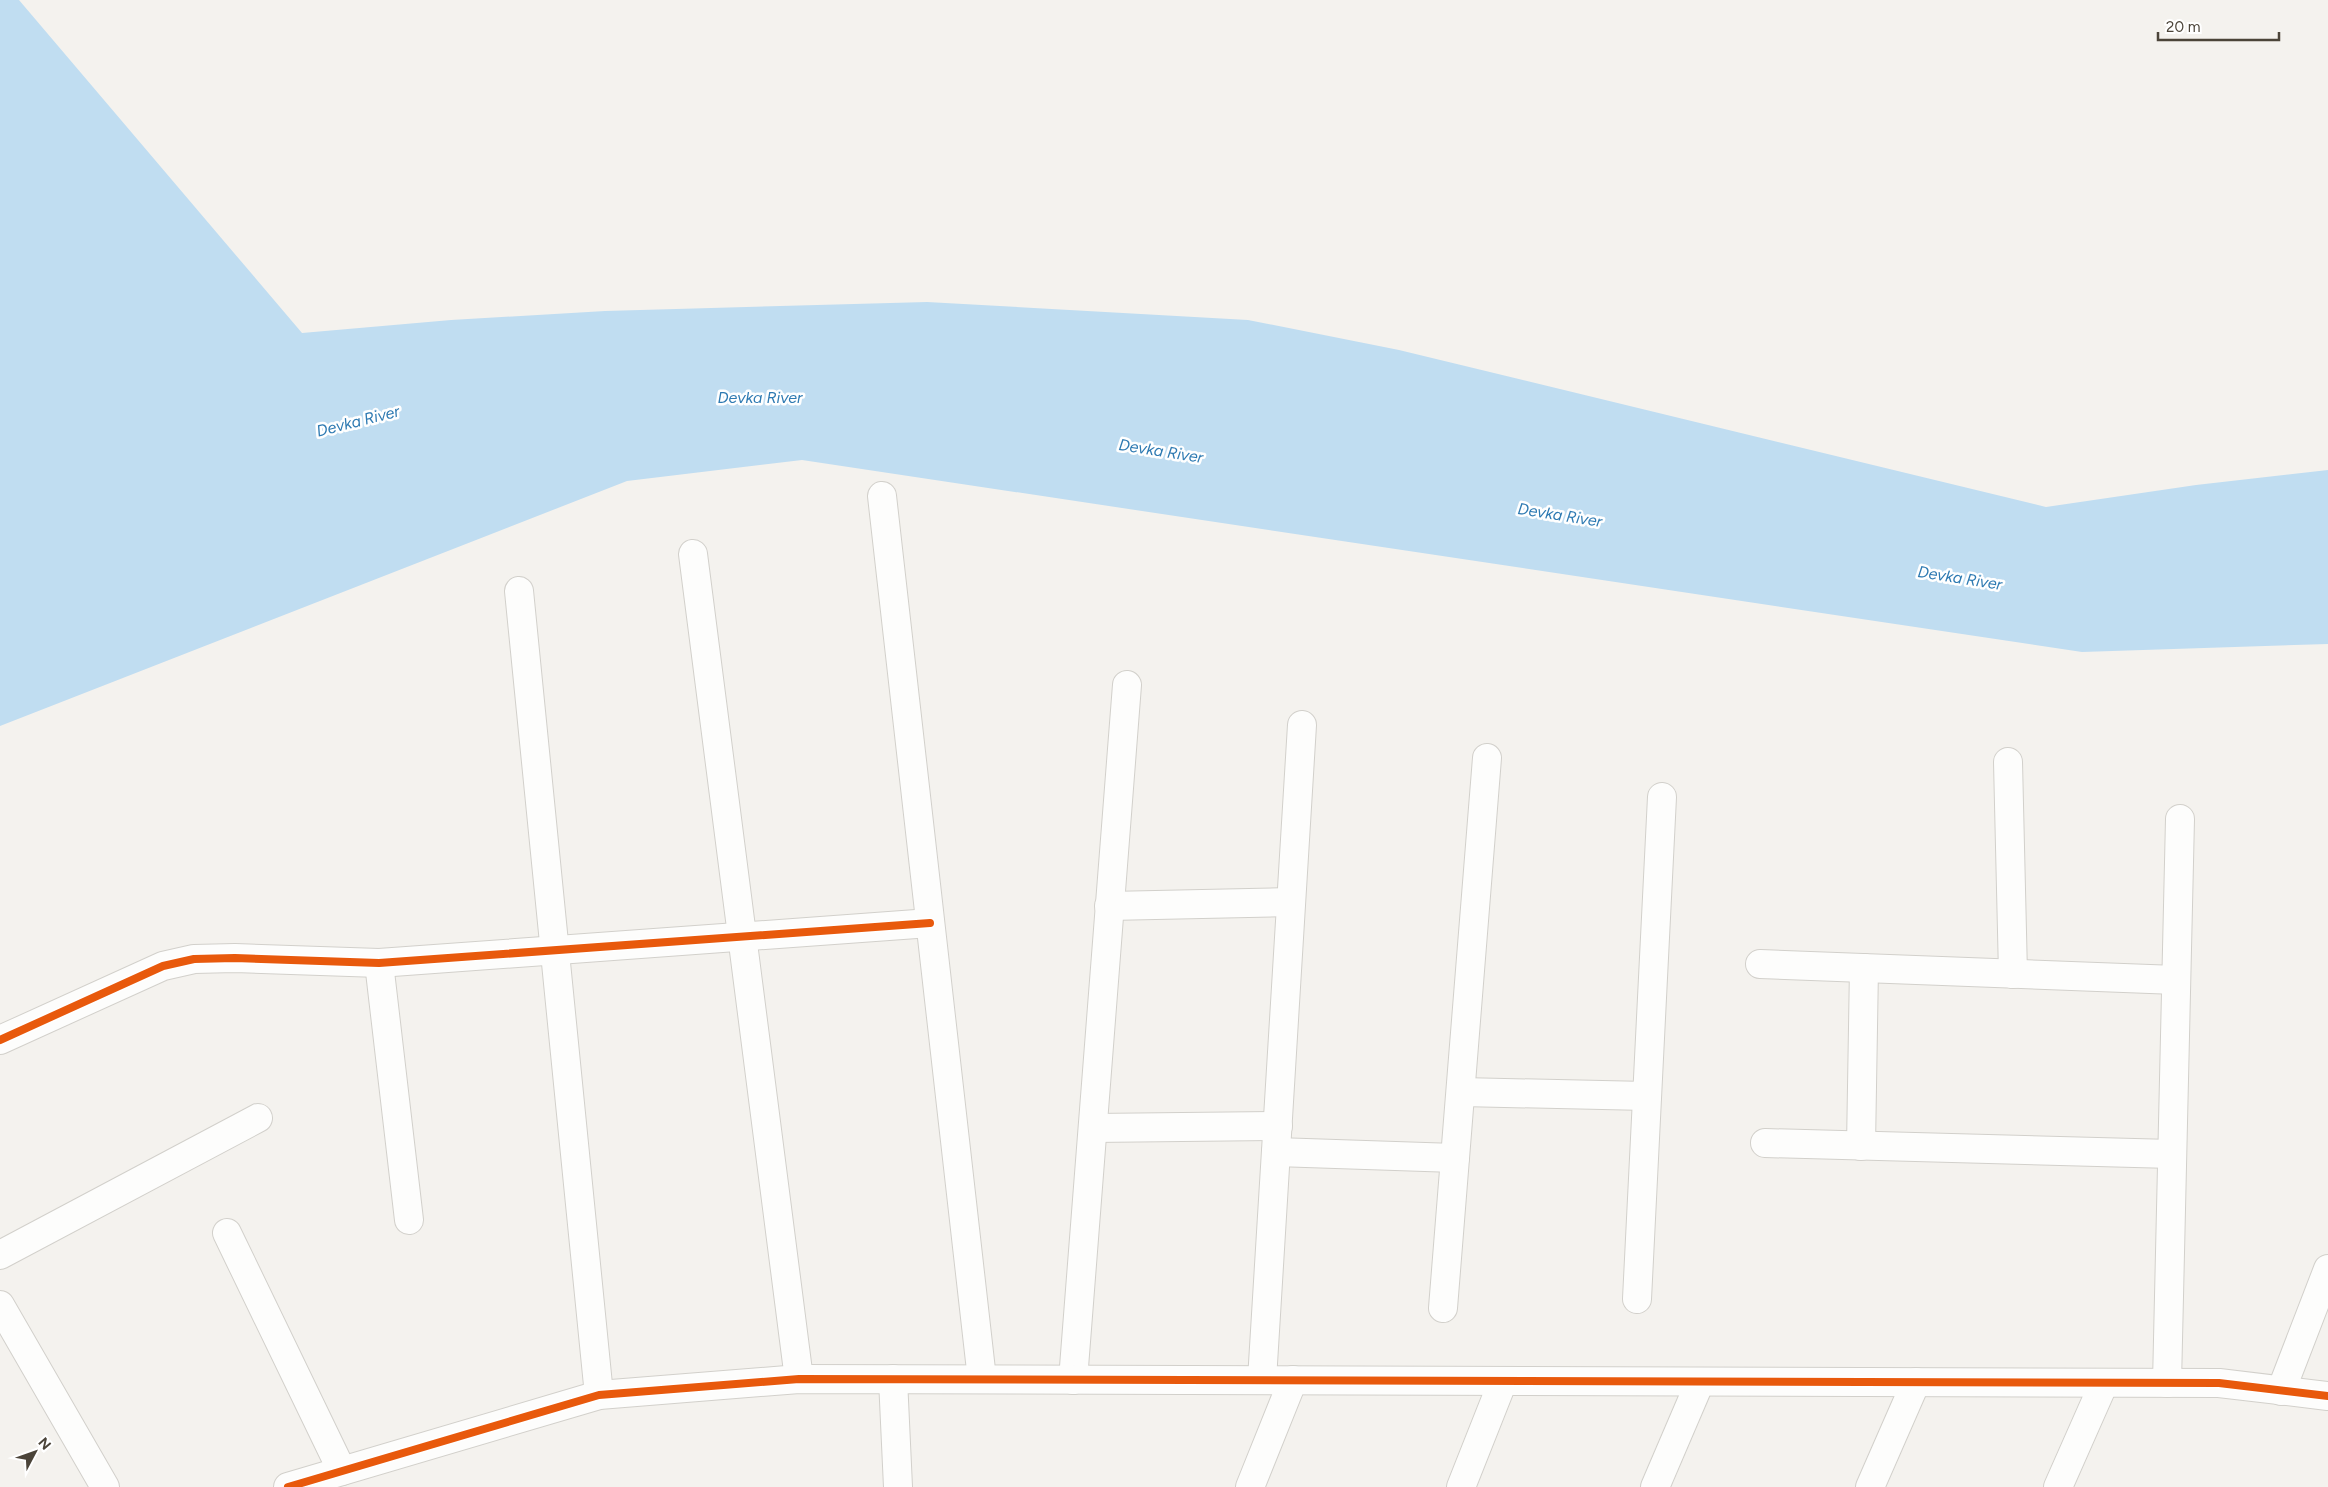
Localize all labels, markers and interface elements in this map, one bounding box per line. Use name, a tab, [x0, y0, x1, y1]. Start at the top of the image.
scale bar	[2158, 10, 2279, 42]
text: 20 m	[2166, 18, 2200, 36]
water label: Devka River	[717, 388, 803, 407]
water label: Devka River	[314, 401, 402, 441]
water label: Devka River	[1117, 435, 1205, 467]
water label: Devka River	[1516, 499, 1604, 531]
water label: Devka River	[1916, 562, 2004, 594]
north arrow	[10, 1427, 60, 1477]
text: N	[34, 1434, 54, 1453]

